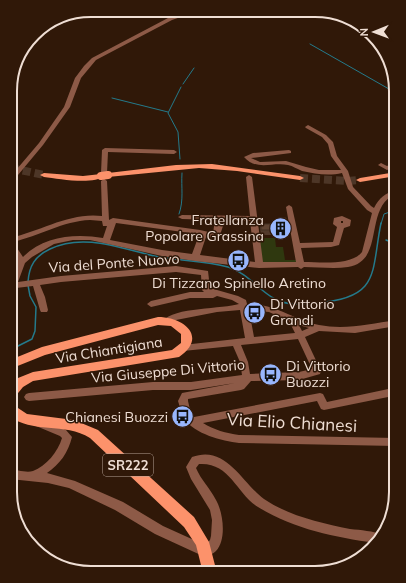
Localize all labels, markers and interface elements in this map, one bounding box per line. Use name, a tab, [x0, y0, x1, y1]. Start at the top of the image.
north arrow	[354, 12, 394, 52]
text: N	[357, 28, 371, 36]
place label: Fratellanza Popolare Grassina	[145, 211, 264, 245]
building icon: Fratellanza Popolare Grassina	[267, 215, 293, 241]
bus stop icon: Di Tizzano Spinello Aretino	[226, 248, 252, 274]
street label: Via del Ponte Nuovo	[48, 249, 180, 277]
place label: Di Tizzano Spinello Aretino	[152, 274, 326, 292]
place label: Di Vittorio Grandi	[270, 295, 335, 329]
bus stop icon: Di Vittorio Grandi	[241, 299, 267, 325]
street label: Via Chiantigiana	[54, 333, 164, 367]
street label: Via Giuseppe Di Vittorio	[91, 355, 245, 387]
place label: Di Vittorio Buozzi	[286, 357, 351, 391]
bus stop icon: Di Vittorio Buozzi	[257, 361, 283, 387]
bus stop icon: Chianesi Buozzi	[170, 404, 196, 430]
place label: Chianesi Buozzi	[65, 408, 168, 426]
street label: Via Elio Chianesi	[226, 408, 358, 436]
road number: SR222	[103, 454, 153, 476]

